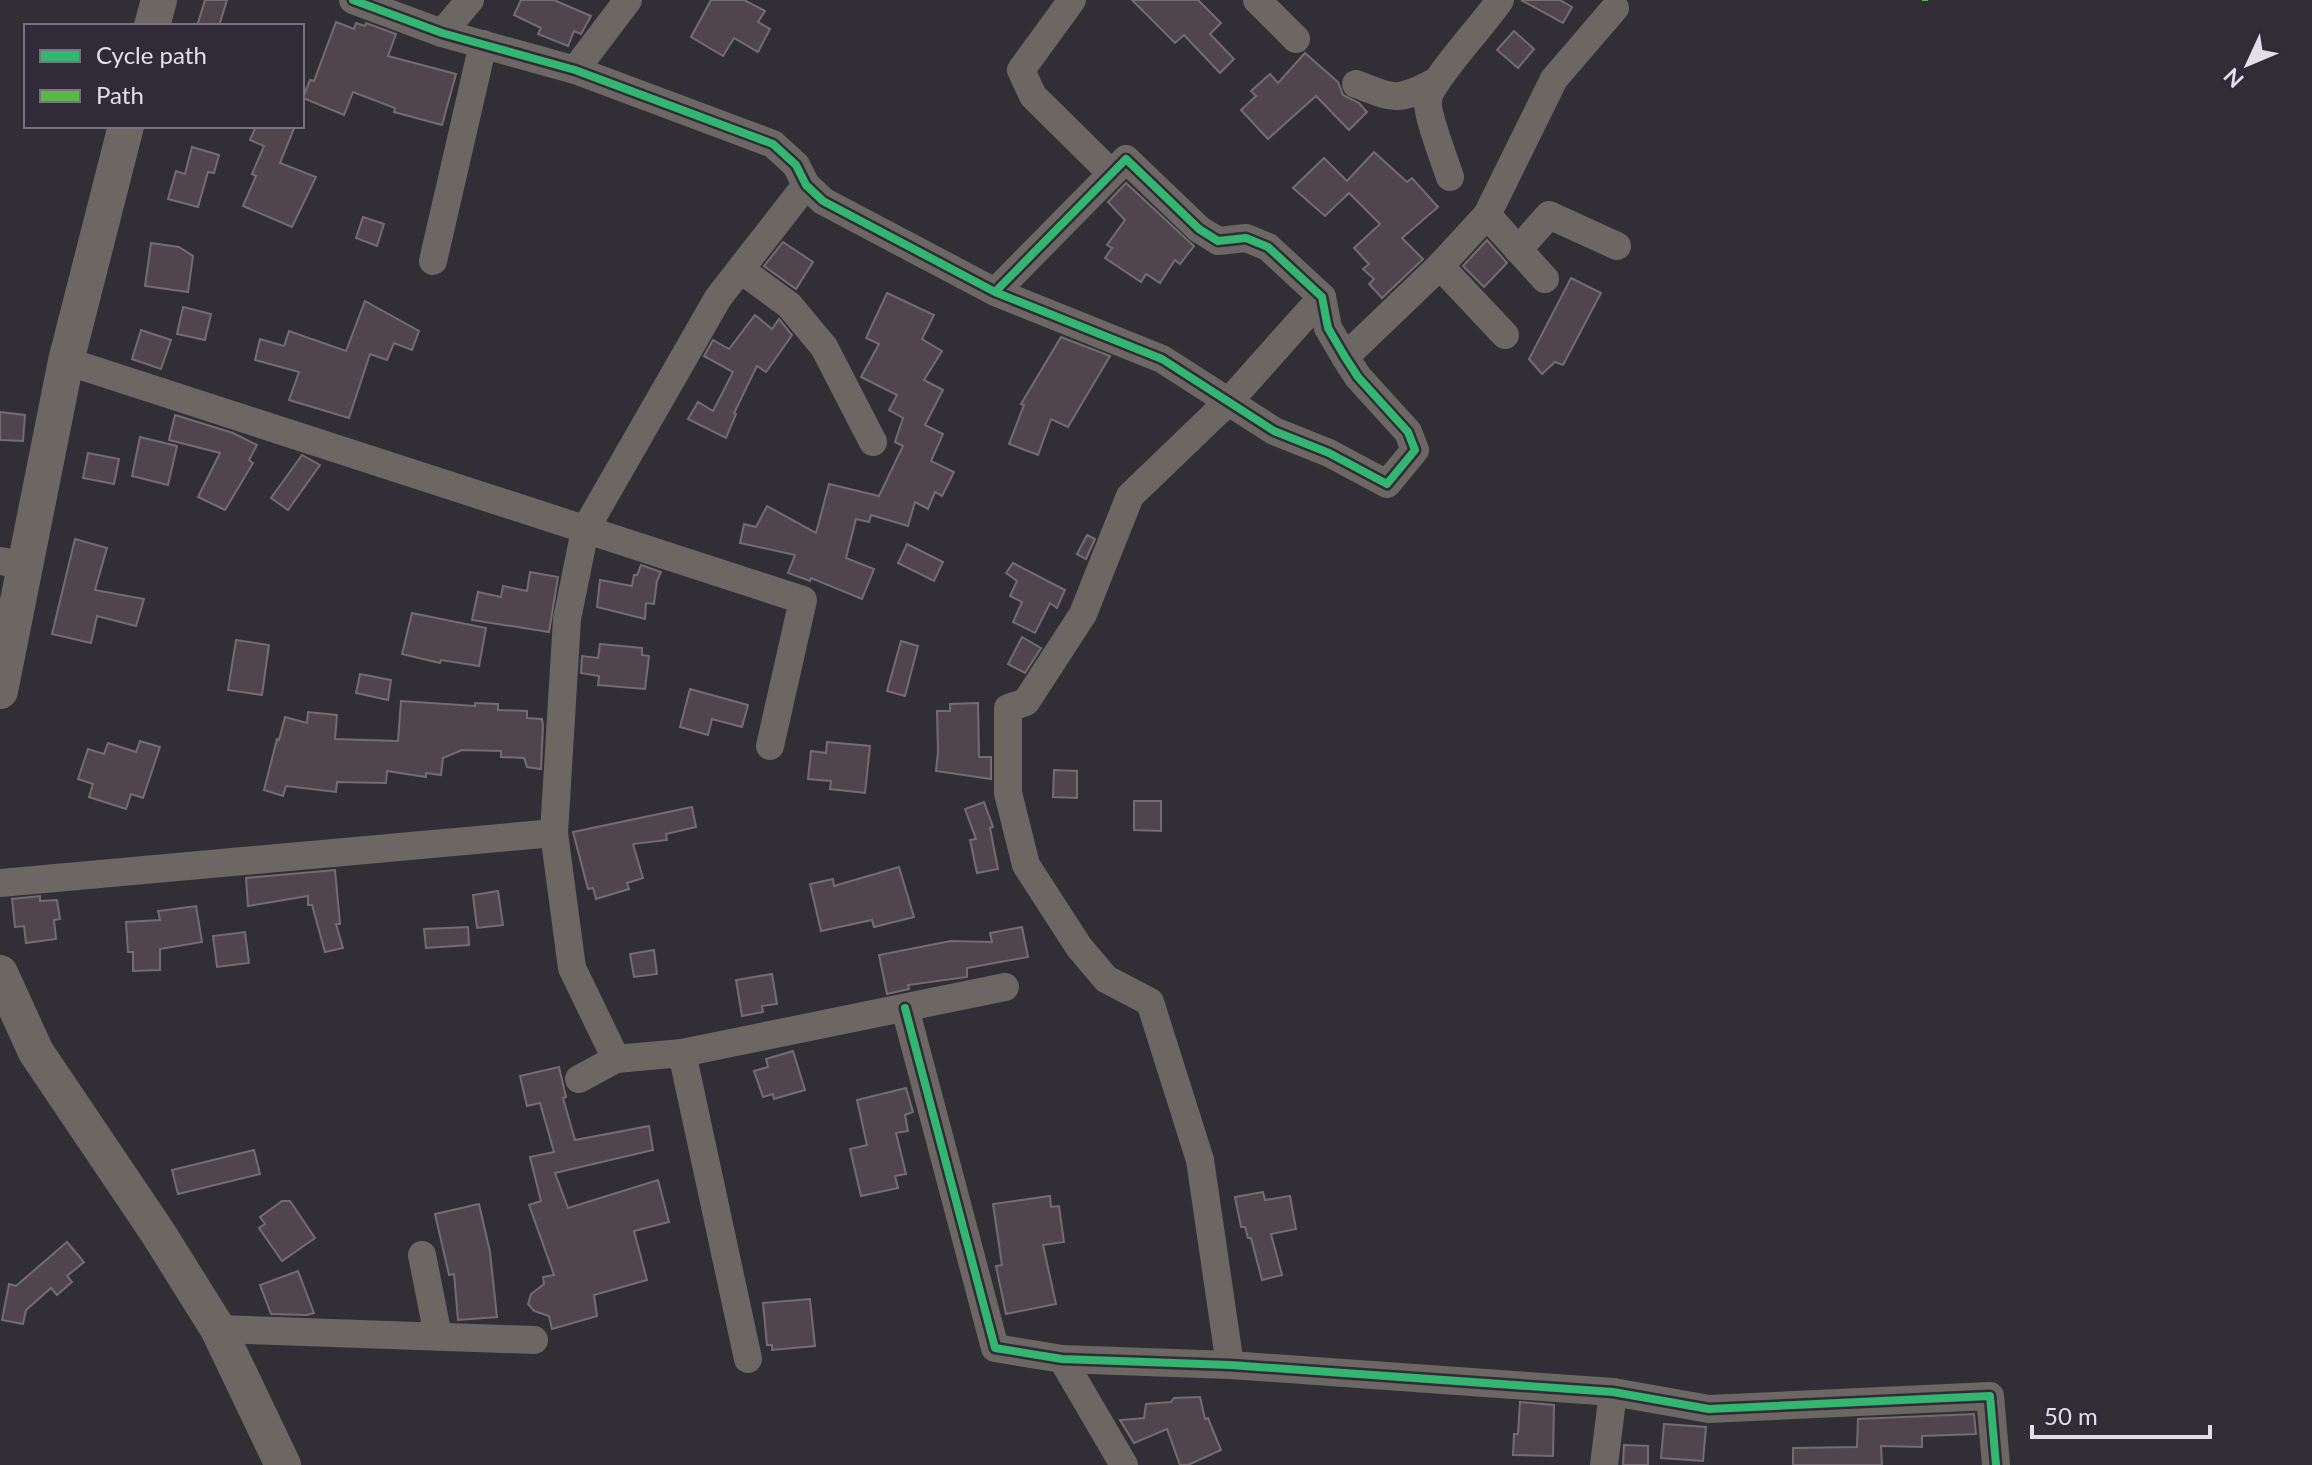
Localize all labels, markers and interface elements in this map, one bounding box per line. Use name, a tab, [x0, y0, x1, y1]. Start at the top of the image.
legend	[24, 24, 304, 128]
north arrow	[2208, 24, 2288, 104]
text: Cycle path	[96, 40, 207, 69]
text: N	[2218, 63, 2249, 94]
text: Path	[96, 80, 144, 109]
scale bar	[2032, 1389, 2210, 1439]
text: 50 m	[2044, 1401, 2098, 1430]

